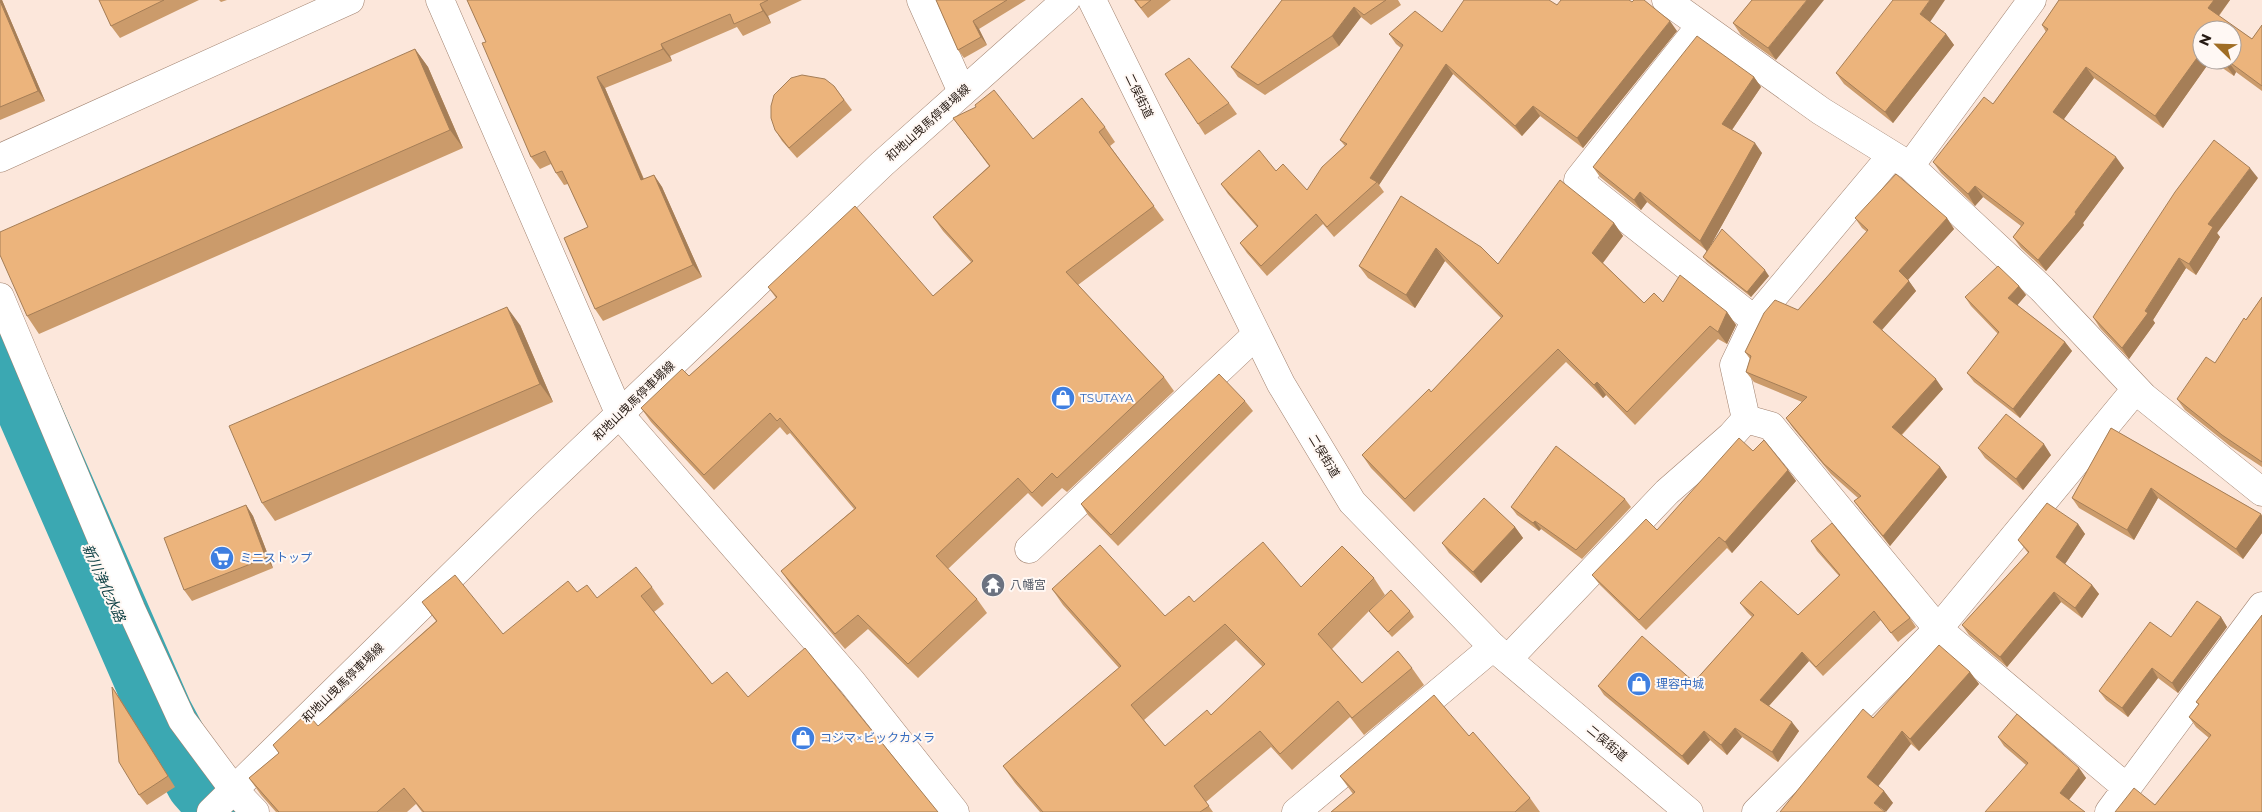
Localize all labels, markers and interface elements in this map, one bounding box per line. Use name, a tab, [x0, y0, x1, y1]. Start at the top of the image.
north arrow	[2192, 20, 2242, 70]
text: N	[2195, 31, 2216, 49]
street label: 二俣街道	[1122, 71, 1157, 121]
street label: 和地山曳馬停車場線	[883, 81, 973, 164]
street label: 和地山曳馬停車場線	[590, 358, 678, 444]
shop icon: TSUTAYA	[1050, 385, 1076, 411]
place label: TSUTAYA	[1080, 390, 1134, 405]
street label: 二俣街道	[1306, 431, 1343, 480]
water label: 新川浄化水路	[79, 541, 130, 626]
supermarket icon: ミニストップ	[209, 545, 235, 571]
place label: ミニストップ	[240, 550, 312, 565]
temple icon: 八幡宮	[980, 572, 1006, 598]
place label: 八幡宮	[1010, 577, 1046, 592]
street label: 和地山曳馬停車場線	[299, 640, 387, 726]
shop icon: 理容中城	[1626, 671, 1652, 697]
place label: 理容中城	[1656, 676, 1704, 691]
street label: 二俣街道	[1584, 721, 1631, 764]
shop icon: コジマ×ビックカメラ	[790, 725, 816, 751]
place label: コジマ×ビックカメラ	[820, 730, 935, 745]

